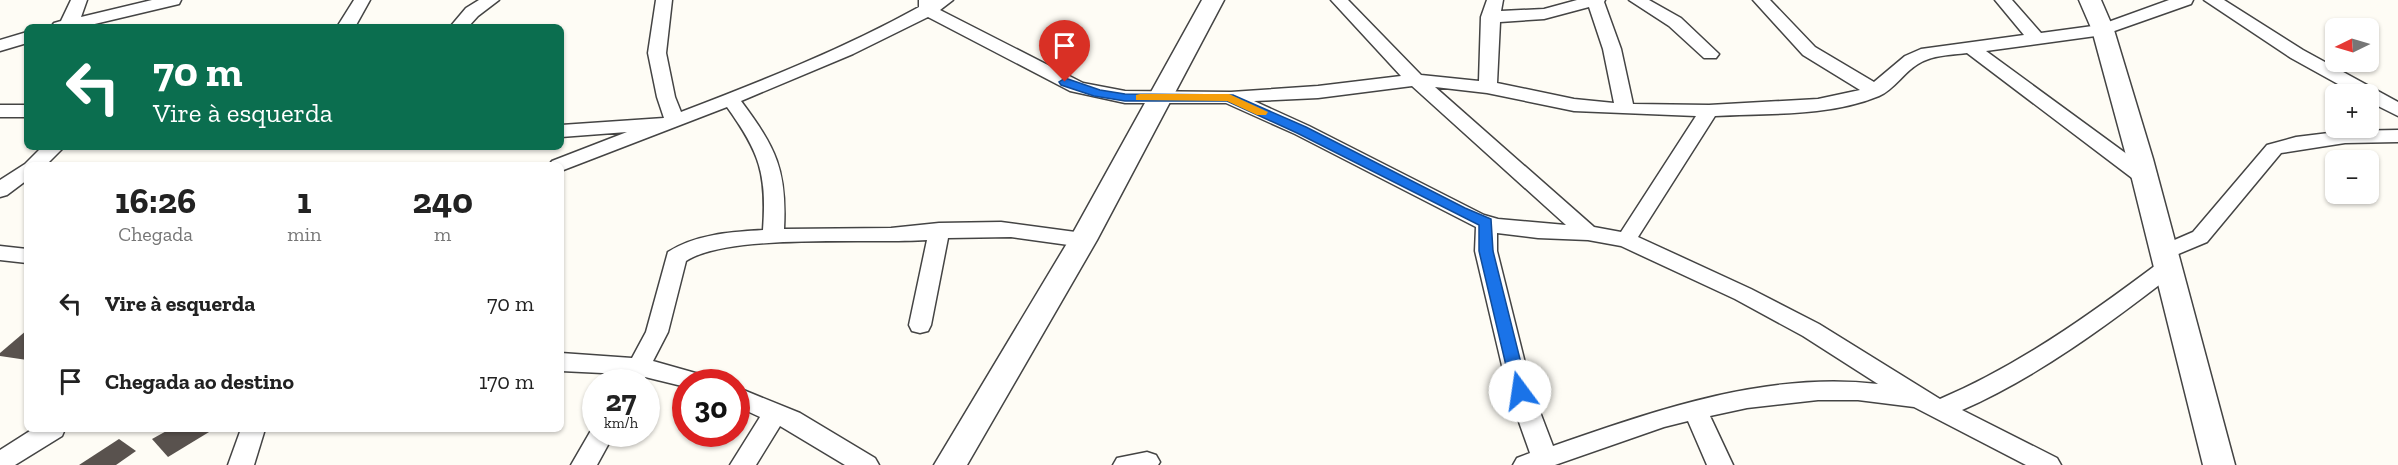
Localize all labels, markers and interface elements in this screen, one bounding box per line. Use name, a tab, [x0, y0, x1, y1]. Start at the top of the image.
north arrow	[2325, 18, 2379, 72]
map controls	[2325, 18, 2379, 204]
pin	[1039, 20, 1090, 82]
icon: arrive	[1048, 29, 1081, 62]
text: 70 m	[153, 46, 243, 97]
icon: left	[54, 48, 132, 126]
button: +	[2325, 84, 2379, 138]
text: Vire à esquerda	[153, 97, 333, 129]
button: −	[2325, 150, 2379, 204]
text: 16:26	[115, 179, 196, 222]
text: 1	[297, 179, 312, 222]
text: 240	[412, 179, 473, 222]
text: Chegada	[118, 222, 193, 246]
text: min	[287, 222, 322, 246]
text: m	[434, 222, 451, 246]
icon: left	[54, 287, 87, 320]
text: Vire à esquerda	[105, 290, 255, 317]
text: 70 m	[487, 290, 534, 317]
position arrow	[1488, 359, 1552, 423]
icon: arrive	[54, 365, 87, 398]
text: Chegada ao destino	[105, 368, 294, 395]
text: 170 m	[479, 368, 534, 395]
speed limit sign: 30	[672, 369, 750, 447]
text: 27	[606, 383, 636, 419]
text: km/h	[604, 414, 638, 432]

